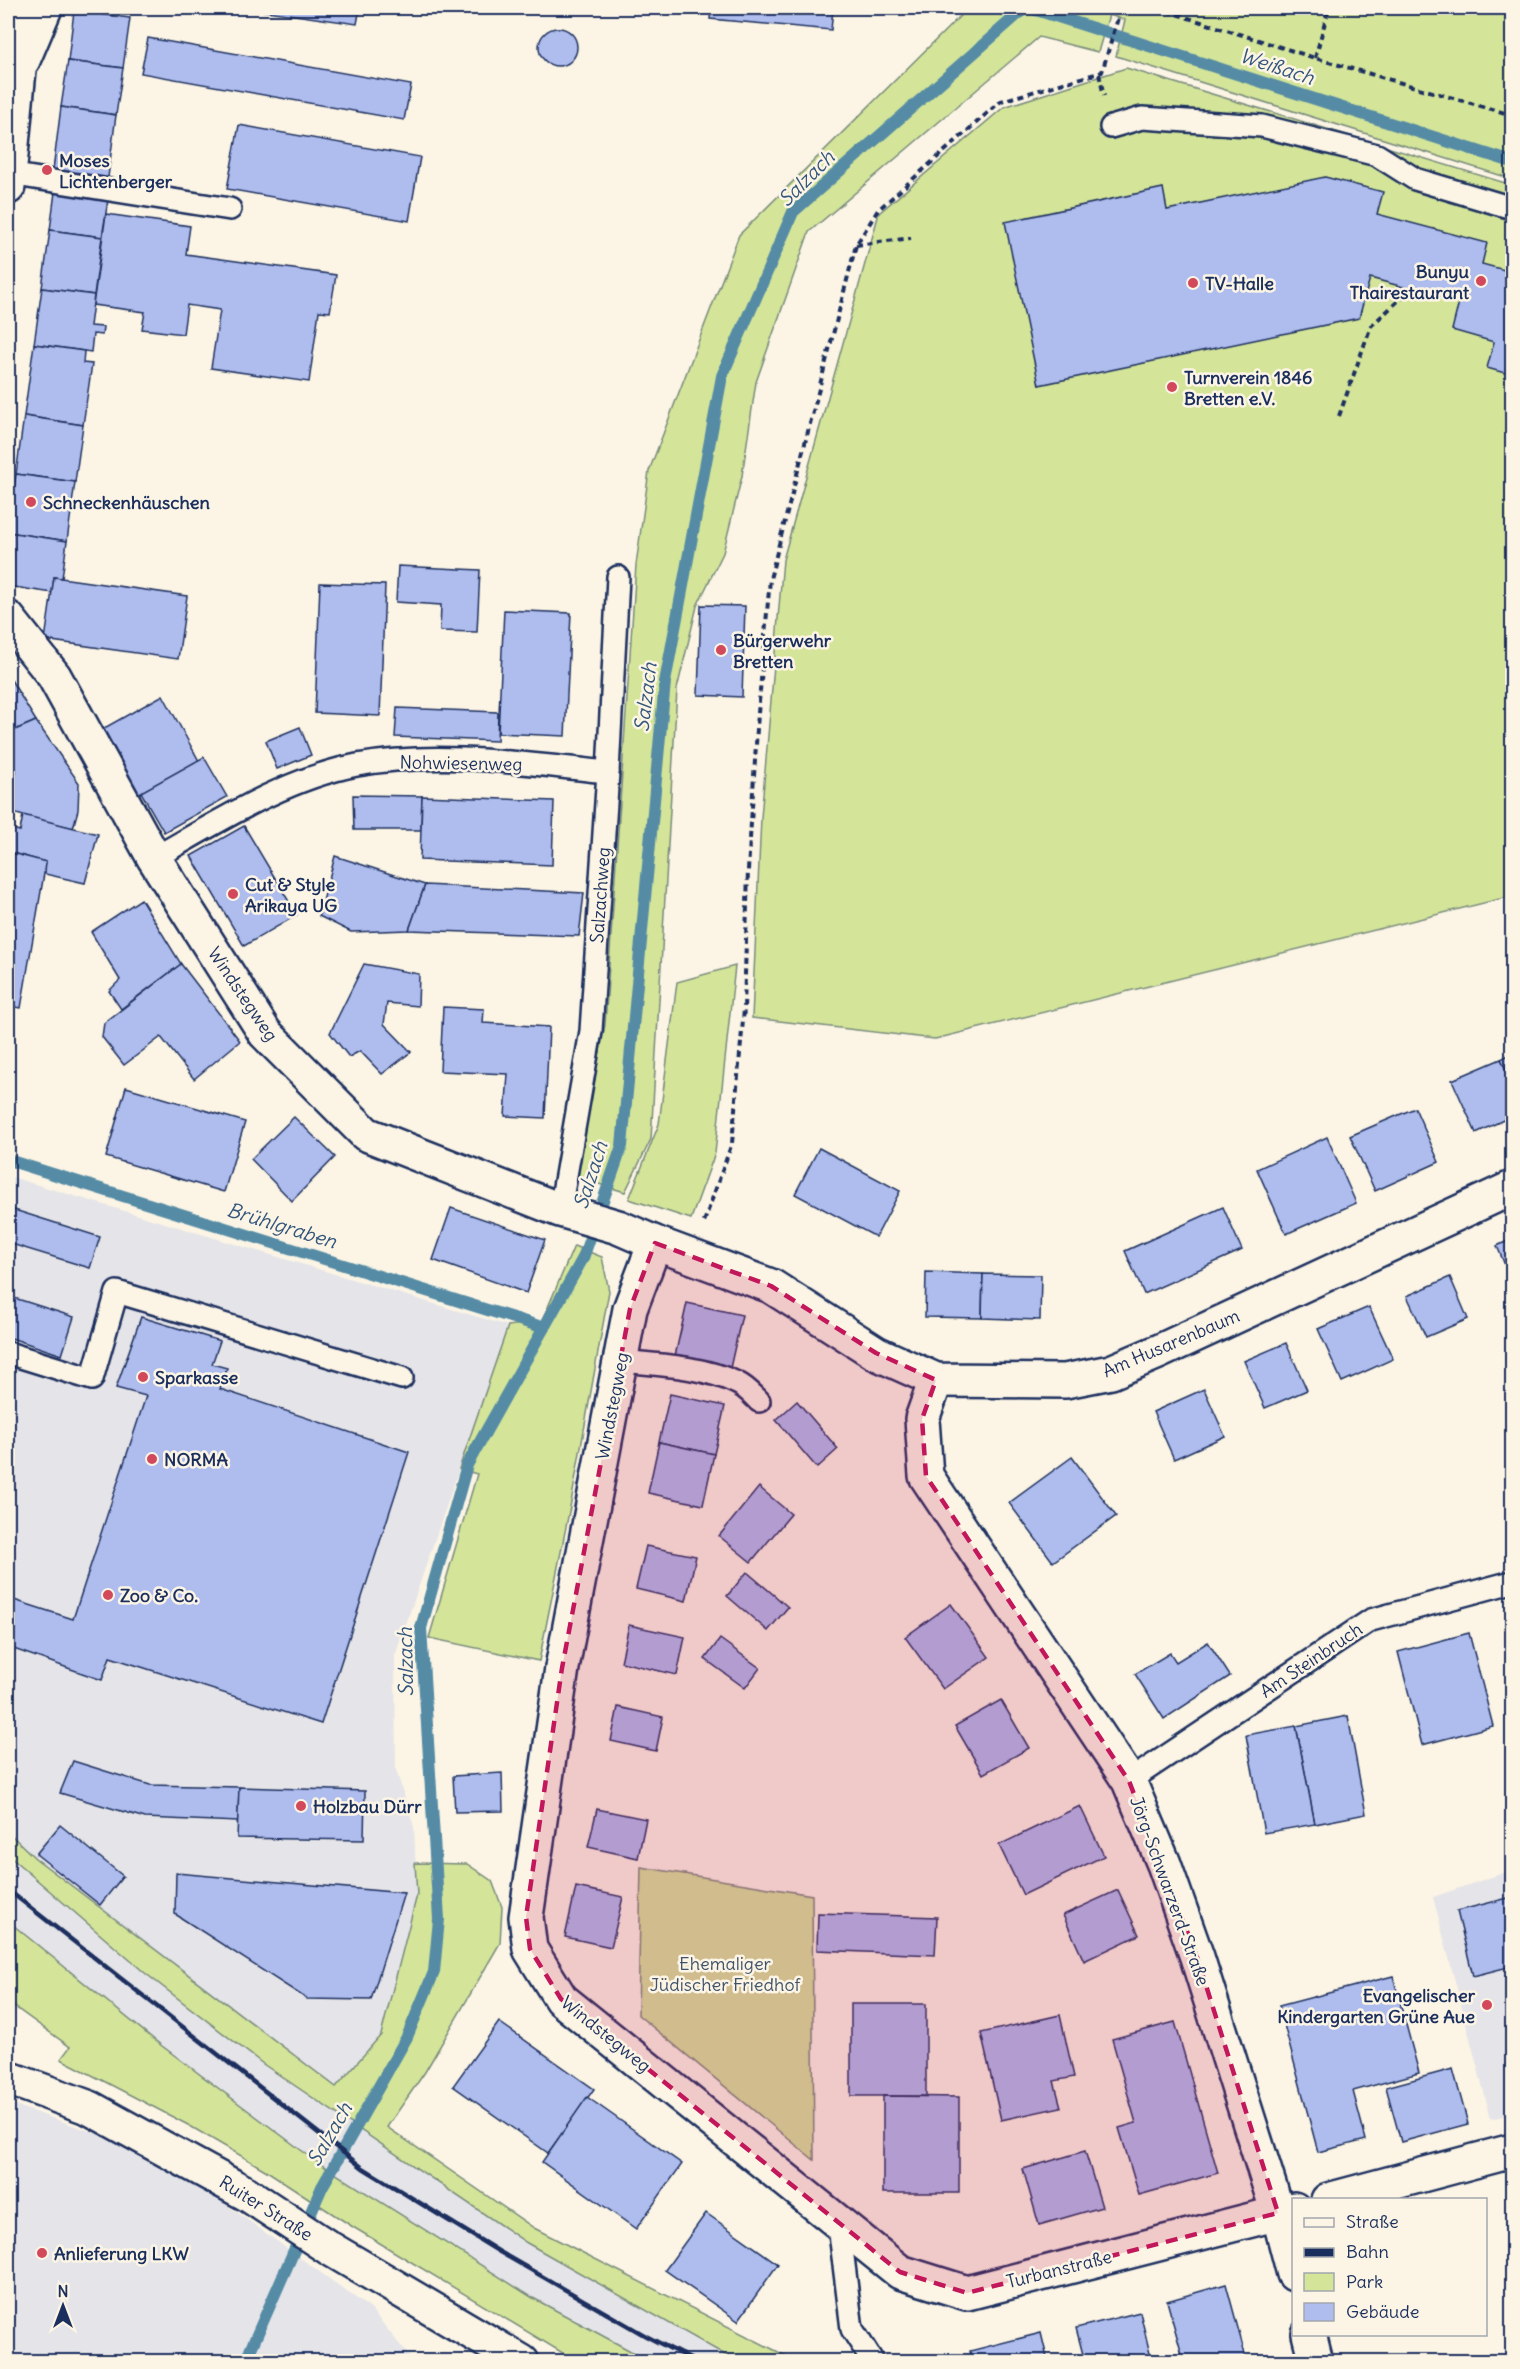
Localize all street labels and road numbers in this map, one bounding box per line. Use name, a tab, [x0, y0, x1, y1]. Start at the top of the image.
street label: Nohwiesenweg	[399, 750, 523, 776]
street label: Salzachweg	[585, 846, 615, 944]
street label: Windstegweg	[203, 942, 283, 1046]
street label: Am Husarenbaum	[1099, 1304, 1243, 1382]
street label: Windstegweg	[590, 1350, 634, 1462]
street label: Am Steinbruch	[1255, 1617, 1367, 1703]
street label: Jörg-Schwarzerd-Straße	[1125, 1793, 1215, 1989]
street label: Windstegweg	[556, 1991, 656, 2077]
street label: Ruiter Straße	[215, 2170, 317, 2246]
street label: Turbanstraße	[1004, 2245, 1114, 2293]

